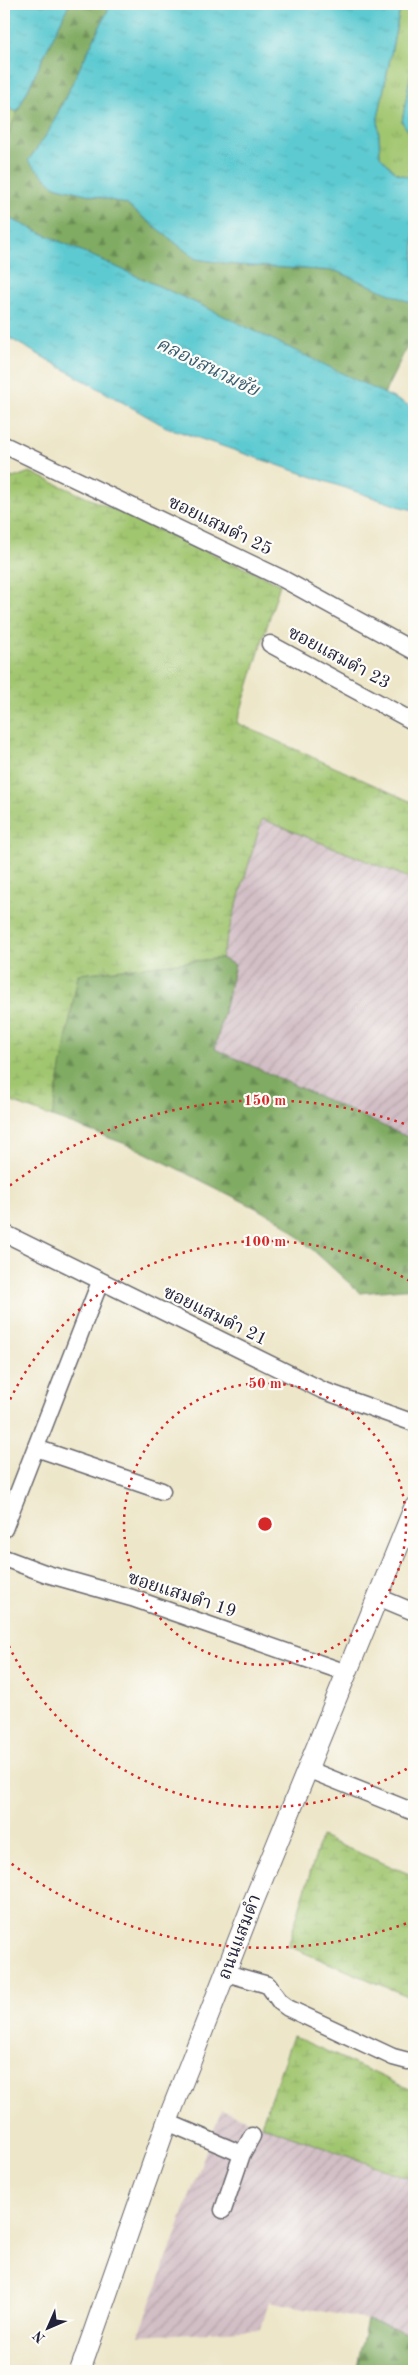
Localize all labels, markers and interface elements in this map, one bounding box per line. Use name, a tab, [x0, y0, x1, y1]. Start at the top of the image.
water label: คลองสนามชัย	[153, 333, 264, 402]
street label: ซอยแสมดำ 25	[165, 492, 275, 559]
street label: ซอยแสมดำ 23	[285, 623, 394, 692]
text: 150 m	[244, 1094, 286, 1109]
text: 100 m	[244, 1235, 286, 1250]
street label: ซอยแสมดำ 21	[160, 1282, 270, 1349]
text: 50 m	[248, 1377, 282, 1392]
centre of rings	[256, 1515, 274, 1533]
street label: ซอยแสมดำ 19	[125, 1568, 239, 1621]
street label: ถนนแสมดำ	[215, 1892, 264, 1982]
north arrow	[22, 2302, 72, 2352]
text: N	[31, 2328, 48, 2345]

